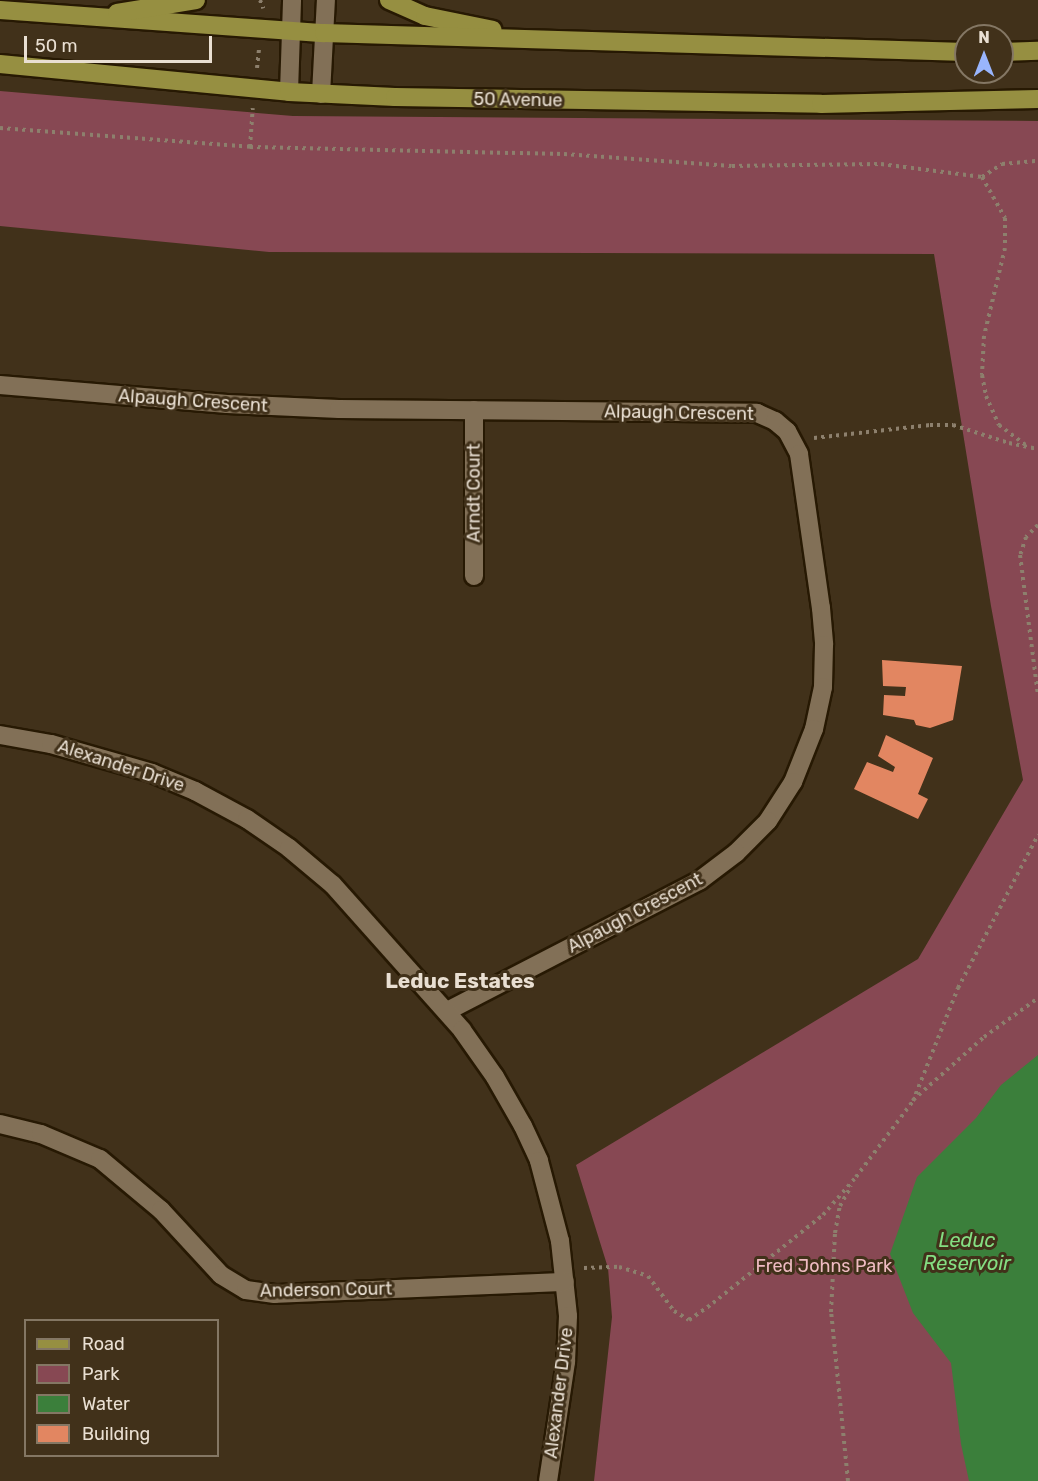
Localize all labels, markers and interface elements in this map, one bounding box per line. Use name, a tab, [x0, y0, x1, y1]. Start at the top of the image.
scale bar	[27, 24, 214, 62]
north arrow	[954, 24, 1014, 84]
text: N	[978, 28, 990, 47]
text: 50 m	[35, 35, 78, 57]
street label: 50 Avenue	[473, 88, 563, 112]
street label: Alpaugh Crescent	[118, 385, 268, 417]
street label: Alpaugh Crescent	[604, 401, 754, 425]
street label: Arndt Court	[463, 444, 485, 542]
street label: Alexander Drive	[55, 735, 187, 797]
street label: Alpaugh Crescent	[564, 868, 706, 958]
district label: Leduc Estates	[385, 968, 535, 994]
water label: Leduc Reservoir	[923, 1229, 1011, 1276]
park label: Fred Johns Park	[756, 1255, 892, 1277]
street label: Anderson Court	[260, 1278, 392, 1302]
legend	[24, 1319, 219, 1457]
street label: Alexander Drive	[540, 1326, 578, 1460]
text: Road	[82, 1333, 125, 1355]
text: Park	[82, 1363, 119, 1385]
text: Water	[82, 1393, 130, 1415]
text: Building	[82, 1423, 150, 1445]

